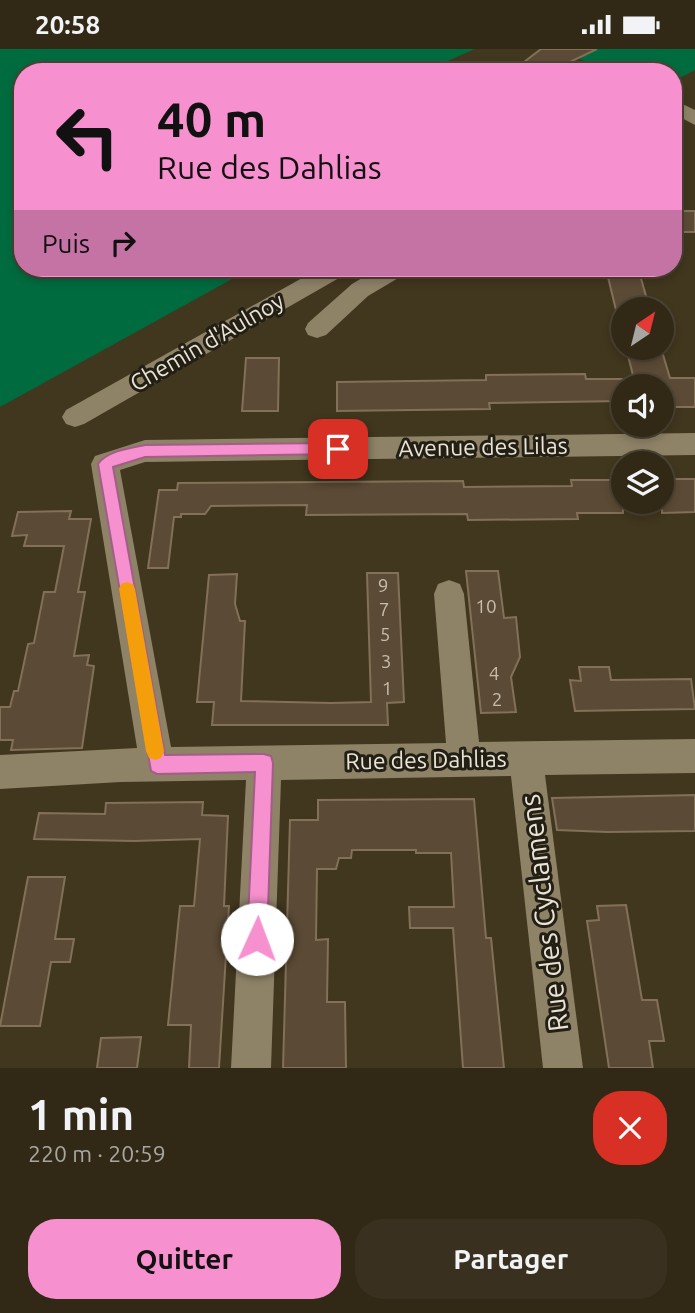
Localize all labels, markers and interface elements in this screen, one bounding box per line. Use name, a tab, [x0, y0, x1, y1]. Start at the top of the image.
text: 20:58	[35, 10, 100, 39]
icon: left	[42, 91, 133, 182]
text: 40 m	[157, 91, 266, 146]
text: Rue des Dahlias	[157, 149, 382, 185]
icon: right	[104, 224, 142, 262]
text: Puis	[42, 229, 90, 258]
street label: Chemin d'Aulnoy	[126, 287, 288, 396]
north arrow	[611, 297, 674, 361]
map controls	[611, 297, 674, 514]
button: sound	[611, 374, 674, 437]
pin	[308, 419, 368, 479]
icon: arrive	[319, 430, 357, 468]
street label: Avenue des Lilas	[398, 433, 568, 460]
button: layers	[611, 451, 674, 514]
house number: 9	[378, 574, 388, 596]
house number: 10	[475, 595, 497, 617]
house number: 7	[379, 598, 389, 620]
house number: 5	[380, 623, 390, 645]
house number: 3	[381, 650, 391, 672]
house number: 4	[489, 662, 499, 684]
house number: 1	[382, 677, 392, 699]
house number: 2	[492, 688, 502, 710]
street label: Rue des Dahlias	[345, 746, 507, 773]
street label: Rue des Cyclamens	[514, 793, 573, 1033]
position arrow	[220, 902, 294, 976]
text: 1 min	[28, 1091, 134, 1138]
button: close	[593, 1091, 667, 1165]
text: 220 m · 20:59	[28, 1141, 166, 1166]
button: Quitter	[28, 1219, 341, 1299]
button: Partager	[355, 1219, 667, 1299]

